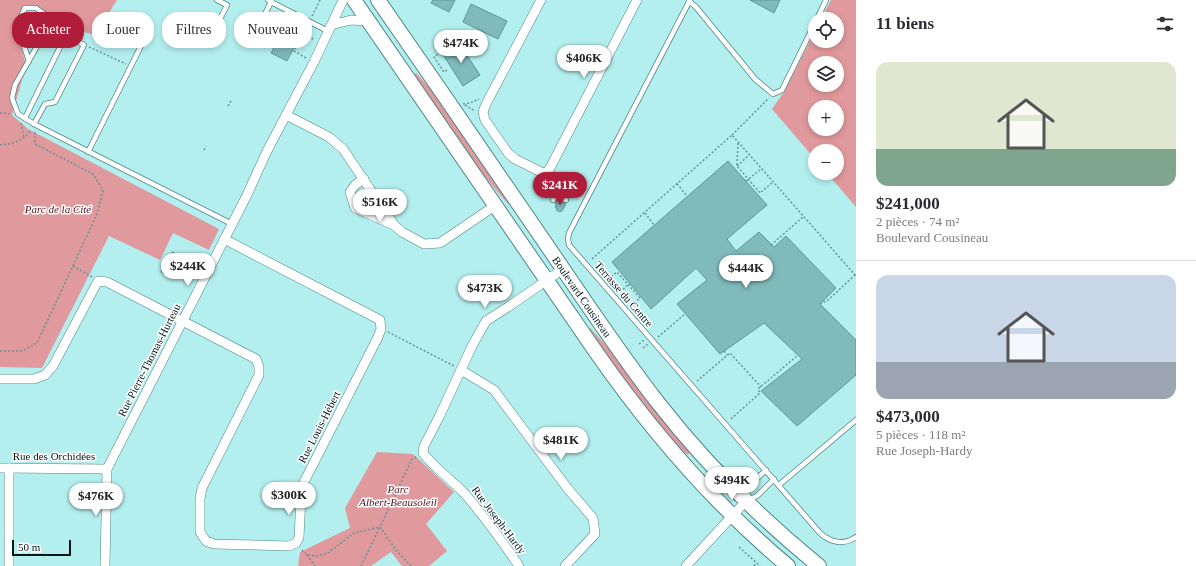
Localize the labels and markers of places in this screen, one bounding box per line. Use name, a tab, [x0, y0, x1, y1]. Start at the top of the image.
pin: $474K	[433, 30, 489, 64]
pin: $406K	[556, 45, 612, 79]
pin: $241K	[532, 172, 588, 206]
pin: $516K	[352, 189, 408, 223]
pin: $244K	[160, 253, 216, 287]
pin: $444K	[718, 255, 774, 289]
pin: $473K	[457, 275, 513, 309]
pin: $481K	[533, 427, 589, 461]
pin: $494K	[704, 467, 760, 501]
pin: $300K	[261, 482, 317, 516]
pin: $476K	[68, 483, 124, 517]

